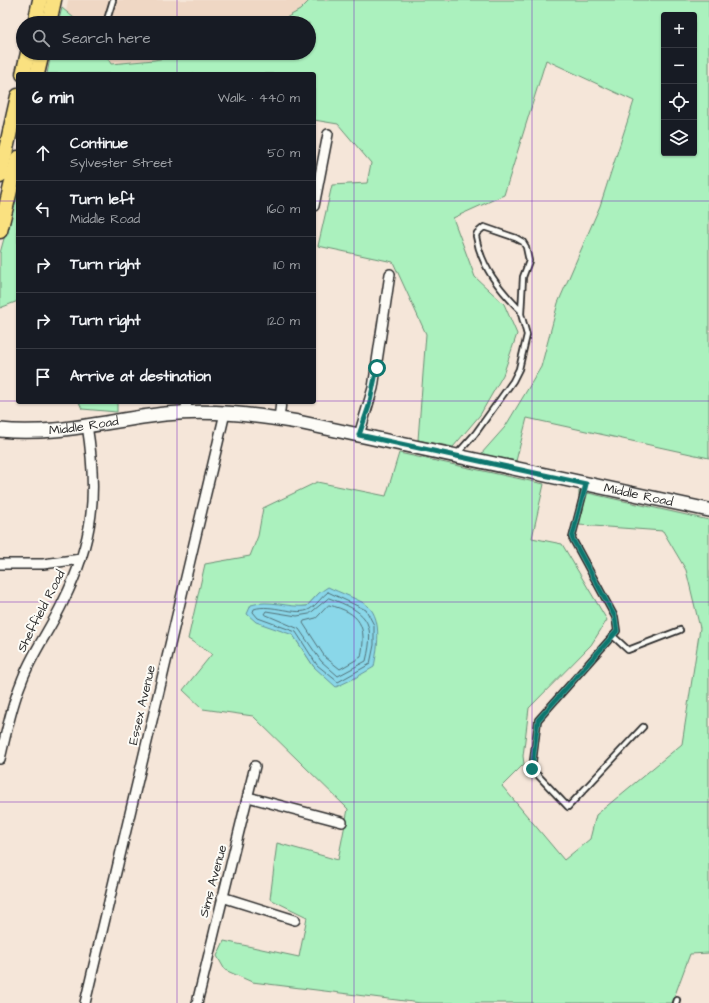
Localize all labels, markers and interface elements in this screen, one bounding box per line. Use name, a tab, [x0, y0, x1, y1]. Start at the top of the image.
map controls	[661, 12, 697, 156]
button: +	[661, 12, 697, 48]
search box	[16, 16, 316, 60]
icon: search	[30, 27, 52, 49]
text: Search here	[62, 28, 151, 49]
button: −	[661, 48, 697, 84]
button: locate	[661, 84, 697, 120]
text: 6 min	[32, 86, 74, 110]
text: Walk · 440 m	[218, 89, 300, 107]
button: layers	[661, 120, 697, 156]
text: Continue	[70, 133, 128, 154]
icon: ahead	[32, 142, 54, 164]
text: 50 m	[267, 144, 300, 162]
text: Sylvester Street	[70, 154, 173, 172]
text: Turn left	[70, 189, 134, 210]
icon: left	[32, 198, 54, 220]
text: 160 m	[267, 200, 300, 218]
text: Middle Road	[70, 210, 140, 228]
icon: right	[32, 254, 54, 276]
text: Turn right	[70, 254, 141, 275]
text: 110 m	[273, 256, 300, 274]
icon: right	[32, 310, 54, 332]
text: Turn right	[70, 310, 141, 331]
text: 120 m	[267, 312, 300, 330]
route start	[368, 359, 386, 377]
icon: arrive	[32, 366, 54, 388]
text: Arrive at destination	[70, 366, 211, 387]
street label: Middle Road	[48, 412, 120, 439]
street label: Middle Road	[602, 479, 675, 511]
street label: Sheffield Road	[13, 567, 70, 655]
street label: Essex Avenue	[124, 663, 160, 747]
route end	[523, 760, 541, 778]
street label: Sims Avenue	[195, 843, 231, 919]

